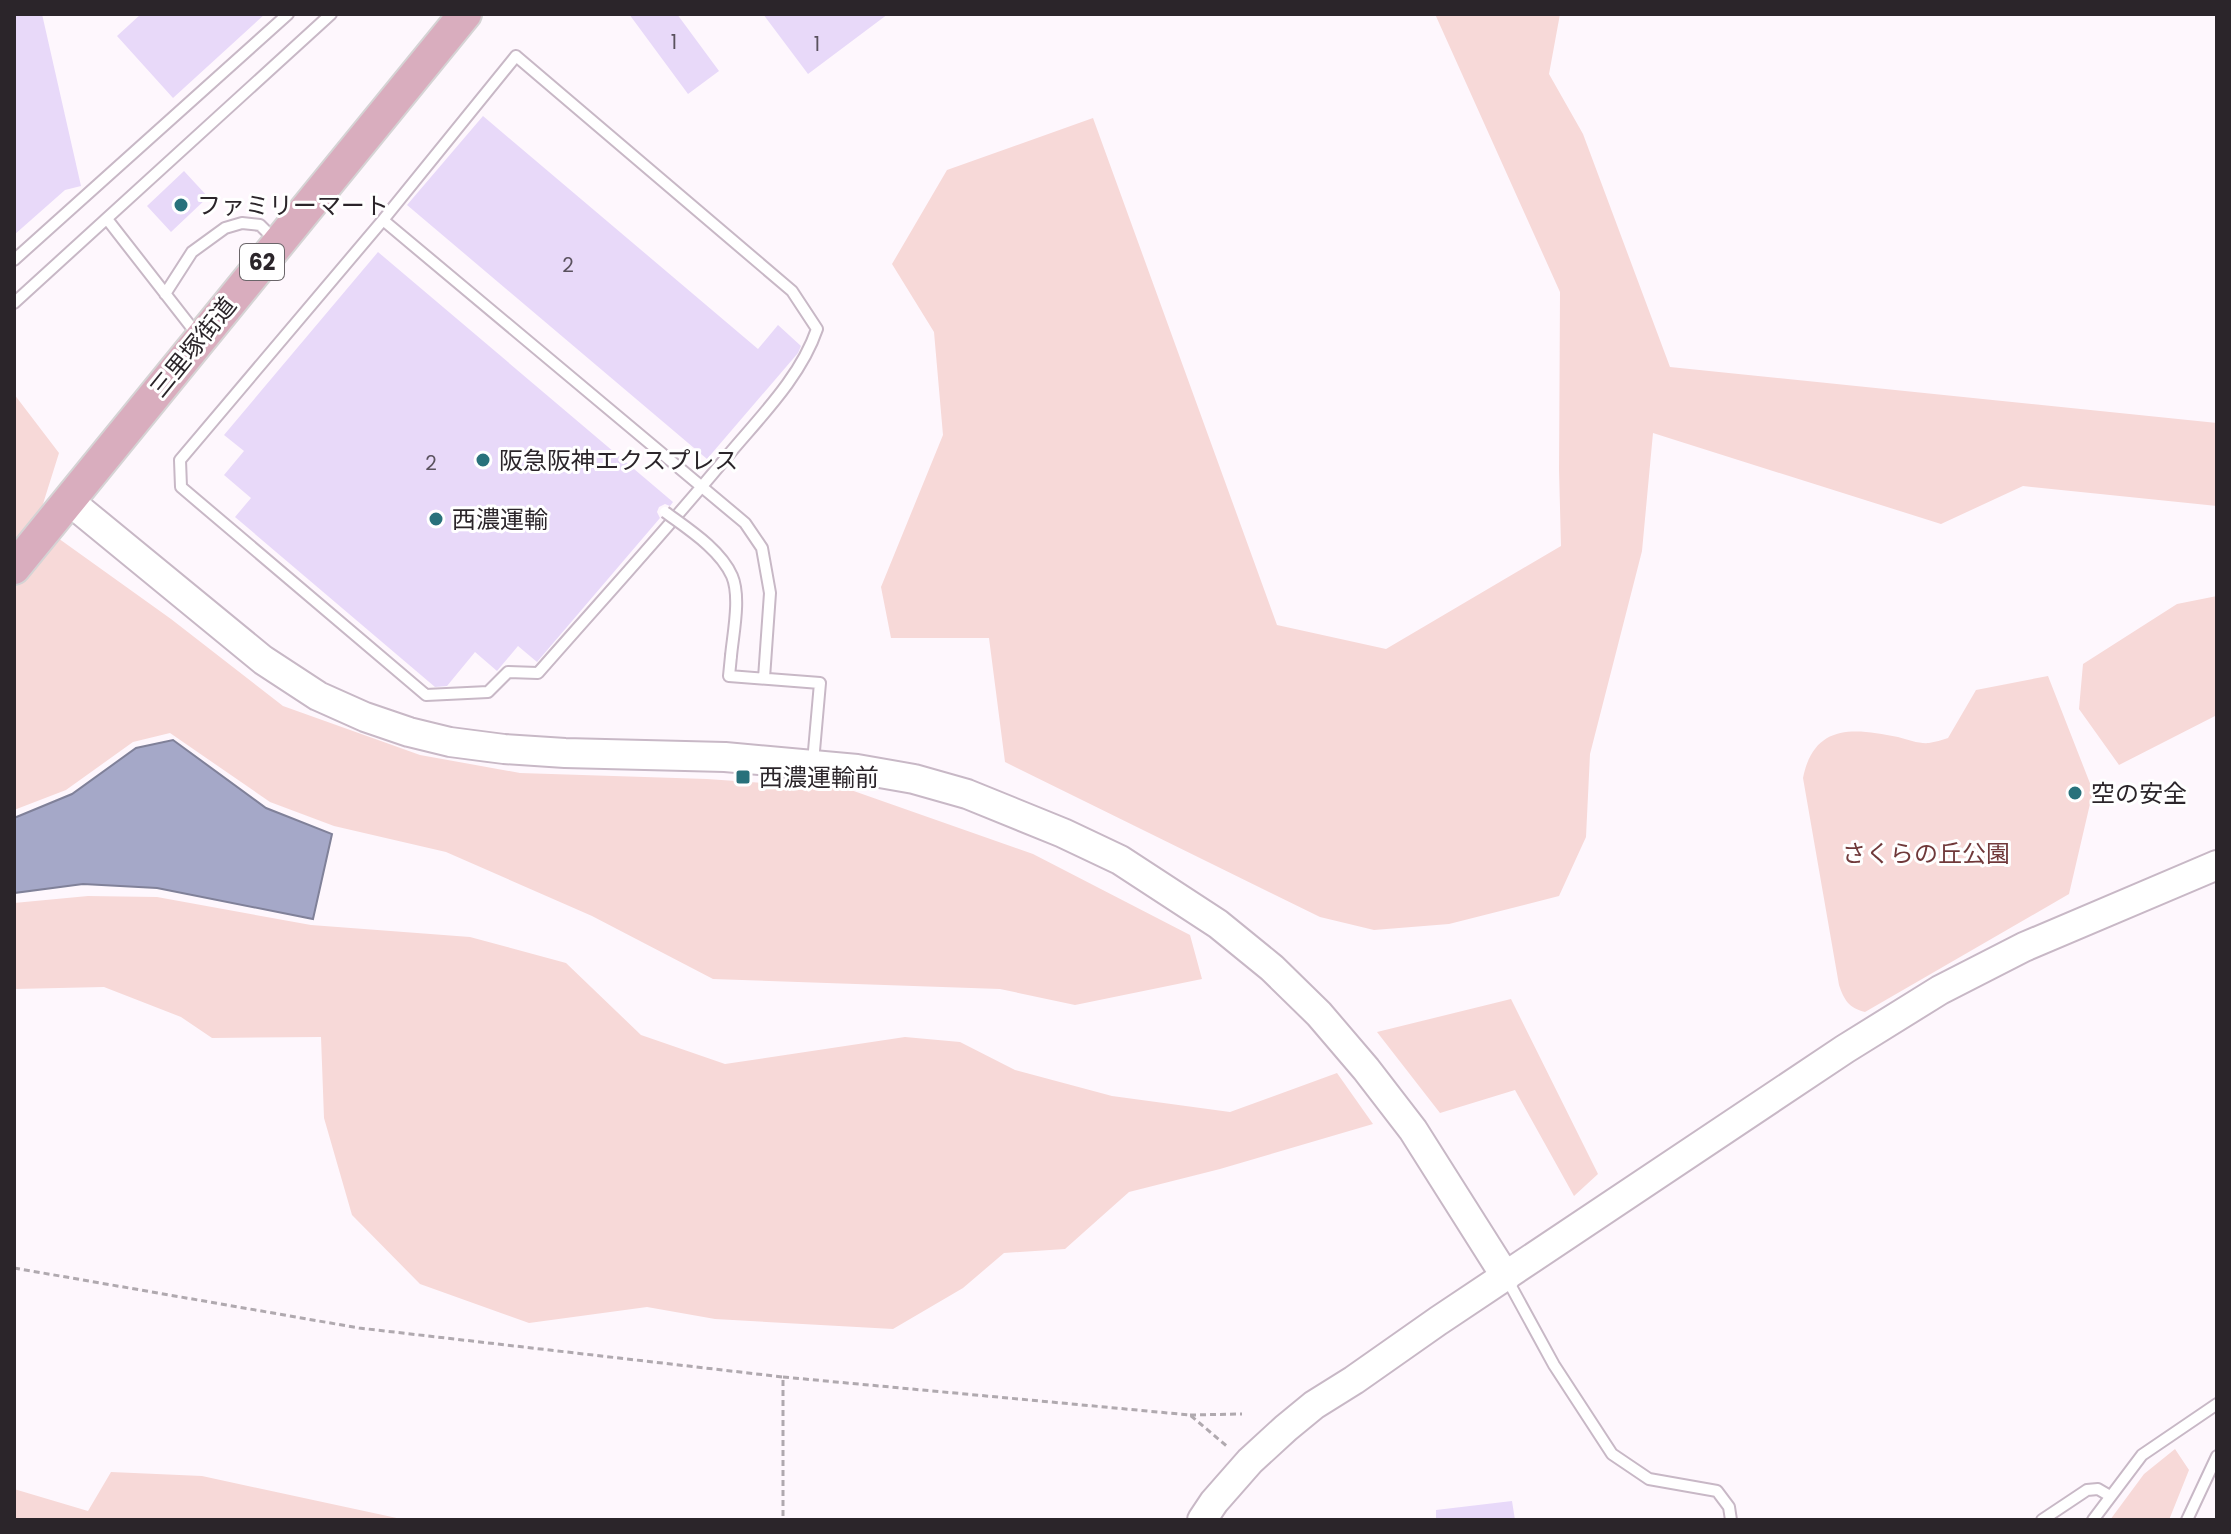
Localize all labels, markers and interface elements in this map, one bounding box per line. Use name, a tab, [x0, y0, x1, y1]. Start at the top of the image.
house number: 1	[671, 28, 677, 56]
house number: 1	[814, 30, 820, 58]
place label: ファミリーマート	[197, 189, 389, 222]
marker: ファミリーマート	[172, 196, 190, 214]
road number: 62	[240, 244, 284, 280]
house number: 2	[562, 251, 574, 279]
street label: 三里塚街道	[142, 290, 244, 404]
place label: 阪急阪神エクスプレス	[499, 444, 738, 477]
house number: 2	[425, 449, 437, 477]
marker: 阪急阪神エクスプレス	[474, 451, 492, 469]
place label: 西濃運輸	[452, 503, 548, 536]
marker: 西濃運輸	[427, 510, 445, 528]
place label: 西濃運輸前	[759, 761, 879, 794]
marker: 西濃運輸前	[734, 768, 752, 786]
place label: 空の安全	[2091, 777, 2187, 810]
marker: 空の安全	[2066, 784, 2084, 802]
park label: さくらの丘公園	[1842, 837, 2010, 870]

